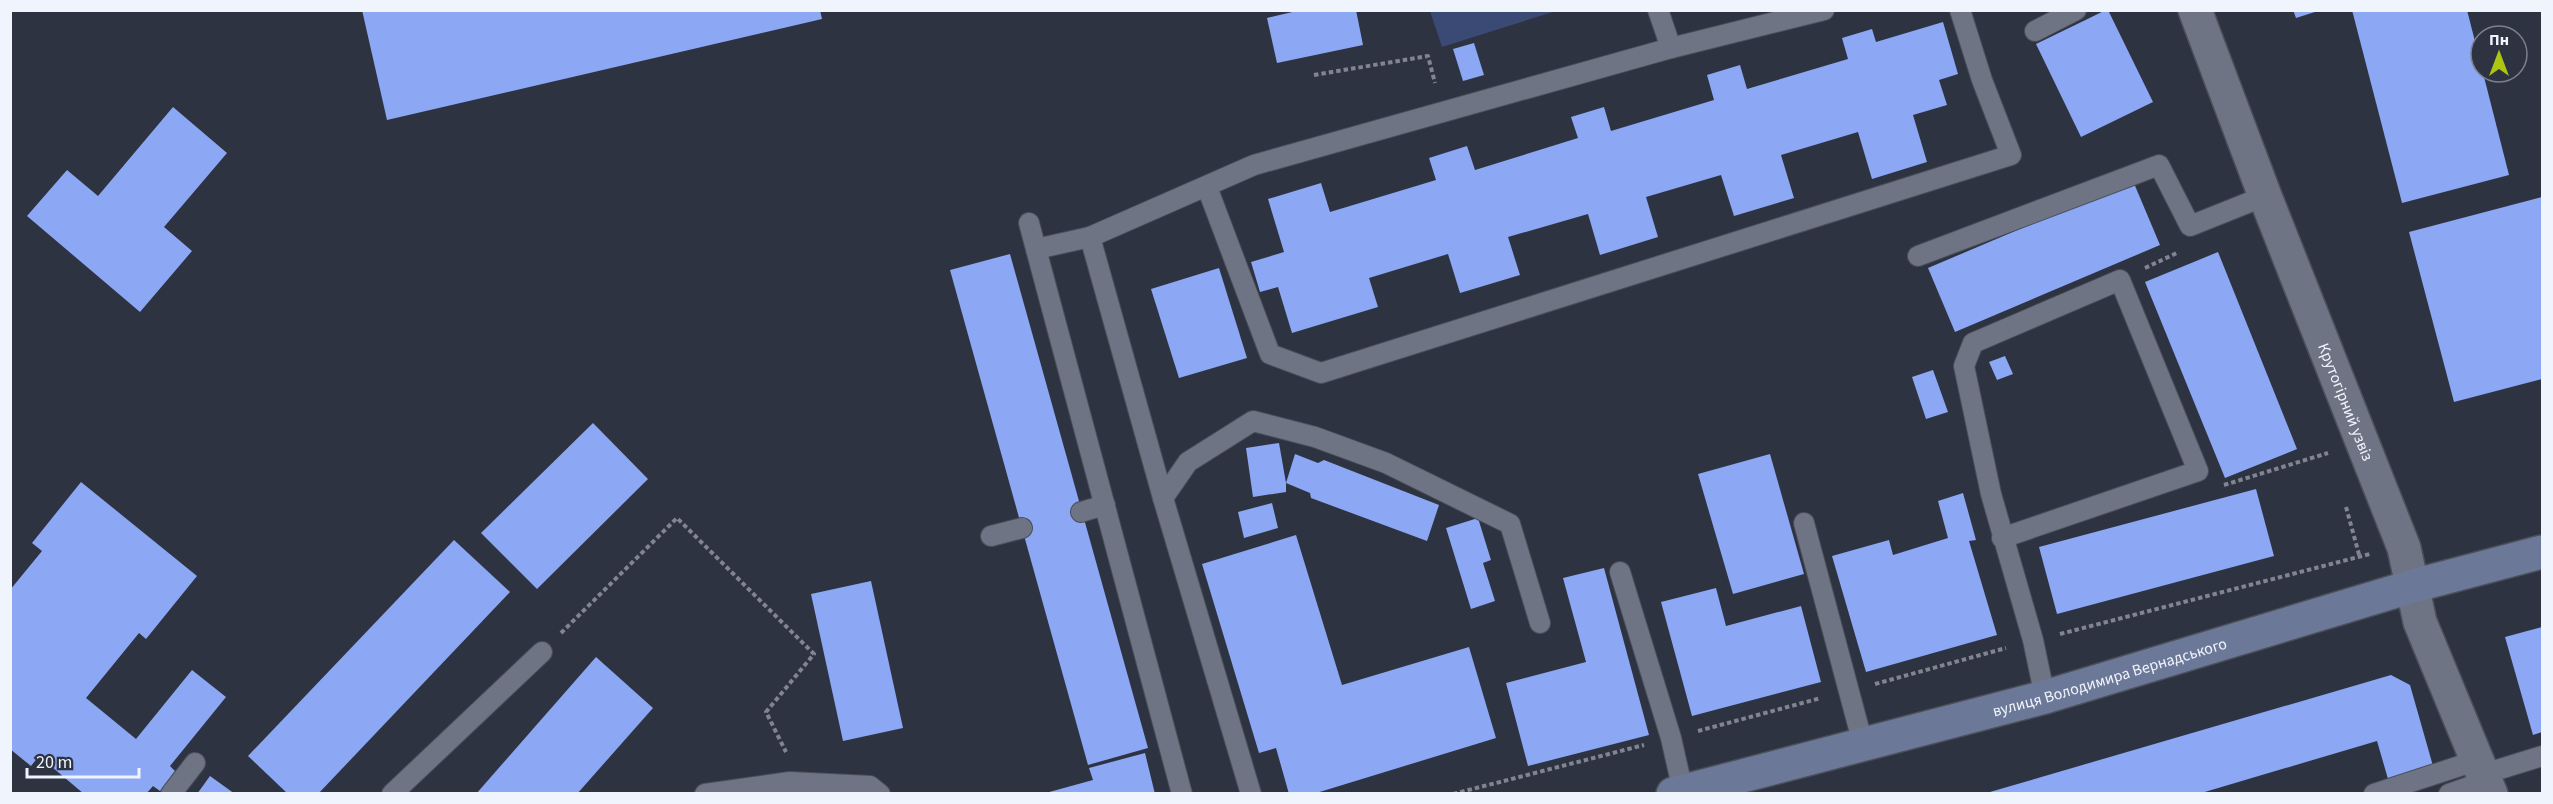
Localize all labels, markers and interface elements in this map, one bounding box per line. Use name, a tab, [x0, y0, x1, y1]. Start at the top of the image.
north arrow	[2469, 24, 2529, 84]
text: Пн	[2489, 29, 2509, 51]
street label: Крутогірний узвіз	[2312, 340, 2379, 464]
street label: вулиця Володимира Вернадського	[1990, 633, 2230, 722]
scale bar	[27, 741, 140, 779]
text: 20 m	[36, 750, 72, 775]

